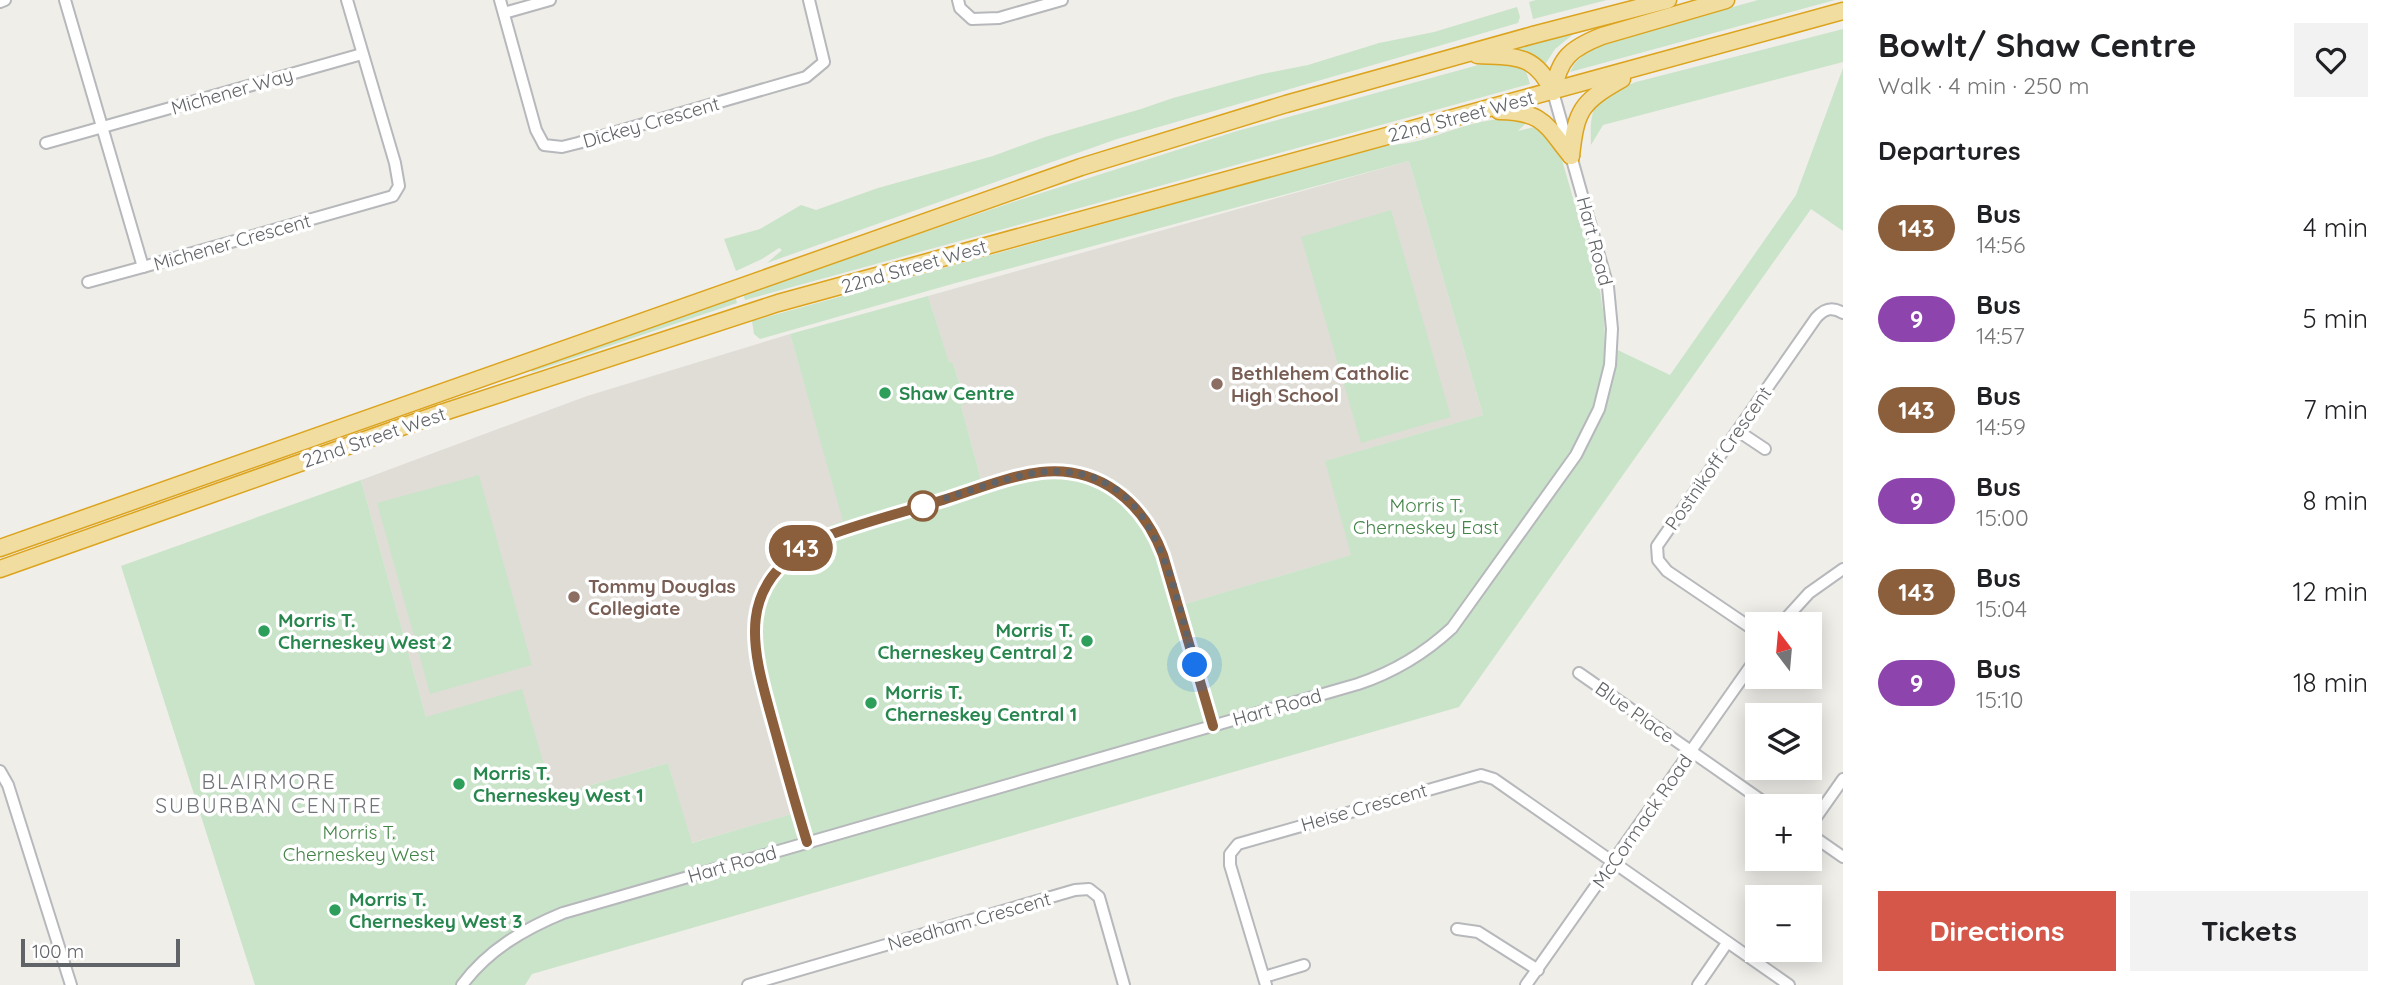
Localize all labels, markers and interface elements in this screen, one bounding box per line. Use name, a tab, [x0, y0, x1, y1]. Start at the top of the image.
button: heart	[2294, 23, 2368, 97]
text: Bowlt/ Shaw Centre	[1878, 24, 2196, 65]
street label: Michener Way	[168, 62, 296, 120]
text: Walk · 4 min · 250 m	[1878, 71, 2089, 100]
street label: 22nd Street West	[1385, 85, 1537, 147]
street label: Dickey Crescent	[580, 91, 722, 153]
text: Departures	[1878, 134, 2021, 167]
street label: Hart Road	[1572, 194, 1618, 288]
text: Bus	[1976, 197, 2021, 230]
street label: Michener Crescent	[151, 208, 313, 276]
text: 4 min	[2303, 211, 2368, 244]
text: 143	[1898, 213, 1935, 243]
text: 14:56	[1976, 230, 2026, 259]
street label: 22nd Street West	[839, 234, 989, 298]
text: Bus	[1976, 288, 2021, 321]
text: 5 min	[2302, 302, 2368, 335]
text: 9	[1910, 304, 1923, 334]
text: 14:57	[1976, 321, 2025, 350]
place label: Bethlehem Catholic High School	[1231, 361, 1409, 407]
marker: Bethlehem Catholic High School	[1209, 376, 1225, 392]
text: Bus	[1976, 379, 2021, 412]
place label: Shaw Centre	[899, 381, 1014, 405]
street label: Postnikoff Crescent	[1659, 381, 1777, 535]
marker: Shaw Centre	[877, 385, 893, 401]
text: 7 min	[2303, 393, 2368, 426]
text: 143	[1898, 395, 1935, 425]
street label: 22nd Street West	[299, 401, 449, 473]
text: 14:59	[1976, 412, 2026, 441]
text: Bus	[1976, 470, 2021, 503]
text: 8 min	[2303, 484, 2368, 517]
text: 9	[1910, 486, 1923, 516]
unlabelled marker	[908, 491, 938, 521]
park label: Morris T. Cherneskey East	[1353, 493, 1499, 539]
text: 15:00	[1976, 503, 2029, 532]
line badge: 143	[761, 525, 841, 571]
text: 143	[783, 533, 819, 563]
text: Bus	[1976, 561, 2021, 594]
place label: Tommy Douglas Collegiate	[588, 574, 736, 620]
text: 12 min	[2293, 575, 2368, 608]
text: 143	[1898, 577, 1935, 607]
marker: Tommy Douglas Collegiate	[566, 589, 582, 605]
text: 15:04	[1976, 594, 2027, 623]
place label: Morris T. Cherneskey West 2	[278, 608, 452, 654]
north arrow	[1745, 612, 1822, 690]
map controls	[1745, 612, 1822, 962]
place label: Morris T. Cherneskey Central 2	[877, 618, 1073, 664]
marker: Morris T. Cherneskey West 2	[256, 623, 272, 639]
marker: Morris T. Cherneskey Central 2	[1079, 633, 1095, 649]
your location	[1177, 647, 1212, 682]
text: Bus	[1976, 652, 2021, 685]
text: 18 min	[2293, 666, 2368, 699]
text: 9	[1910, 668, 1923, 698]
street label: Blue Place	[1591, 676, 1679, 748]
place label: Morris T. Cherneskey Central 1	[885, 680, 1077, 726]
street label: Hart Road	[1230, 683, 1324, 731]
text: 15:10	[1976, 685, 2024, 714]
marker: Morris T. Cherneskey Central 1	[863, 695, 879, 711]
button: layers	[1745, 703, 1822, 780]
street label: McCormack Road	[1587, 749, 1697, 893]
place label: Morris T. Cherneskey West 1	[473, 761, 644, 807]
district label: BLAIRMORE SUBURBAN CENTRE	[155, 768, 383, 818]
marker: Morris T. Cherneskey West 1	[451, 776, 467, 792]
street label: Heise Crescent	[1298, 778, 1430, 836]
button: +	[1745, 794, 1822, 871]
park label: Morris T. Cherneskey West	[283, 820, 435, 866]
street label: Hart Road	[685, 840, 779, 888]
button: −	[1745, 885, 1822, 962]
street label: Needham Crescent	[885, 886, 1053, 956]
place label: Morris T. Cherneskey West 3	[349, 887, 522, 933]
button: Directions	[1878, 891, 2116, 971]
button: Tickets	[2130, 891, 2368, 971]
marker: Morris T. Cherneskey West 3	[327, 902, 343, 918]
scale bar	[21, 936, 180, 968]
text: 100 m	[32, 939, 84, 963]

